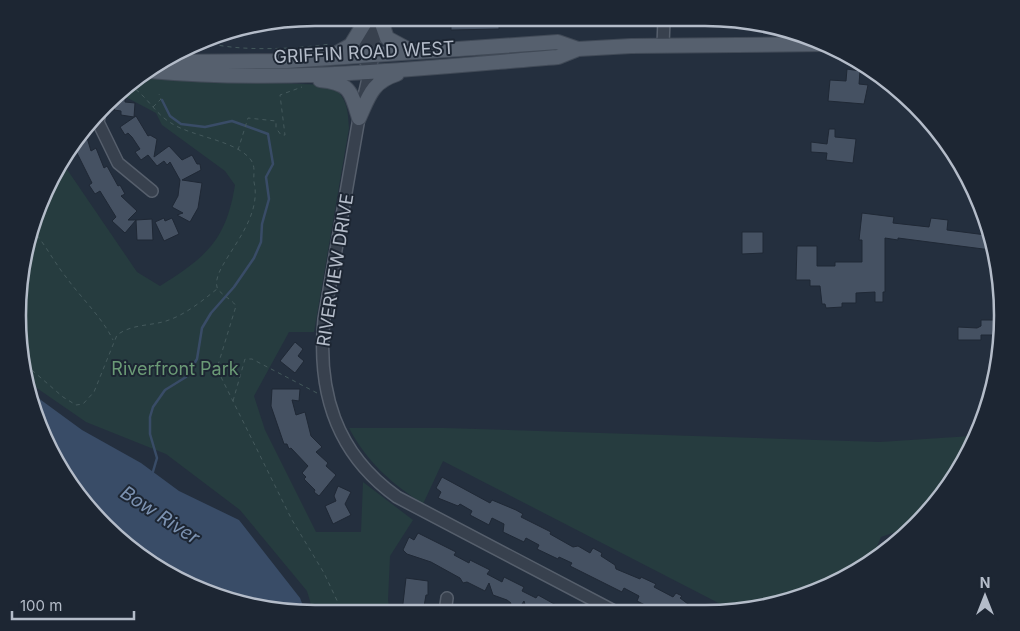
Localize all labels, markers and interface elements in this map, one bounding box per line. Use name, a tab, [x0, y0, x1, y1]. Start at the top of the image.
street label: GRIFFIN ROAD WEST	[273, 37, 455, 67]
street label: RIVERVIEW DRIVE	[313, 192, 357, 348]
park label: Riverfront Park	[111, 358, 239, 379]
water label: Bow River	[116, 481, 205, 550]
north arrow	[960, 571, 1010, 621]
text: N	[980, 574, 990, 591]
scale bar	[12, 588, 135, 620]
text: 100 m	[20, 596, 62, 615]

